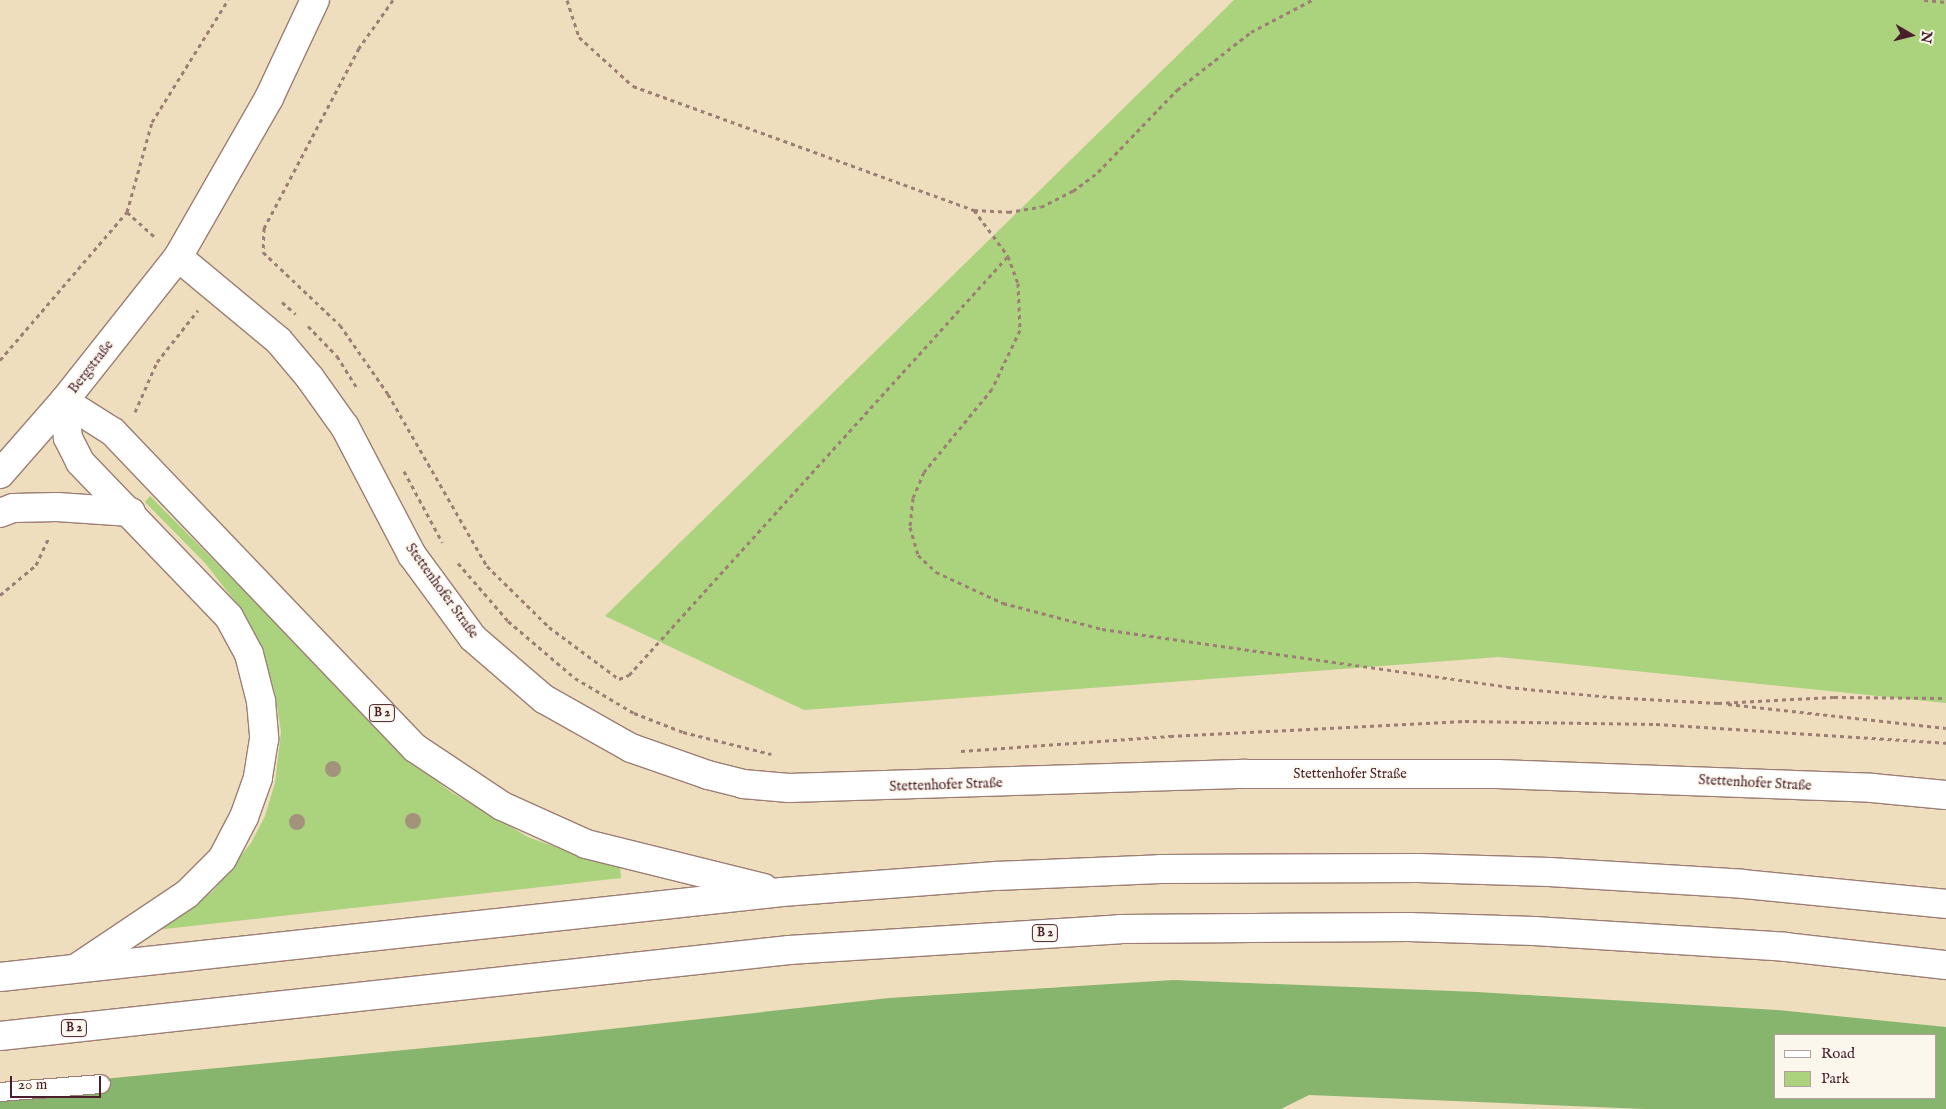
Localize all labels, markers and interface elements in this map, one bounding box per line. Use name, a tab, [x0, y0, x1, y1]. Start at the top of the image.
north arrow	[1886, 10, 1936, 60]
text: N	[1916, 30, 1936, 44]
street label: Bergstraße	[65, 337, 117, 397]
street label: Stettenhofer Straße	[402, 540, 482, 642]
road number: B 2	[368, 704, 396, 722]
street label: Stettenhofer Straße	[1293, 766, 1407, 782]
street label: Stettenhofer Straße	[1698, 772, 1812, 794]
street label: Stettenhofer Straße	[889, 775, 1003, 795]
road number: B 2	[1031, 924, 1059, 942]
road number: B 2	[60, 1018, 88, 1038]
legend	[1774, 1034, 1936, 1099]
text: Road	[1821, 1044, 1855, 1063]
scale bar	[12, 1066, 104, 1098]
text: Park	[1821, 1069, 1850, 1088]
text: 20 m	[18, 1075, 47, 1094]

